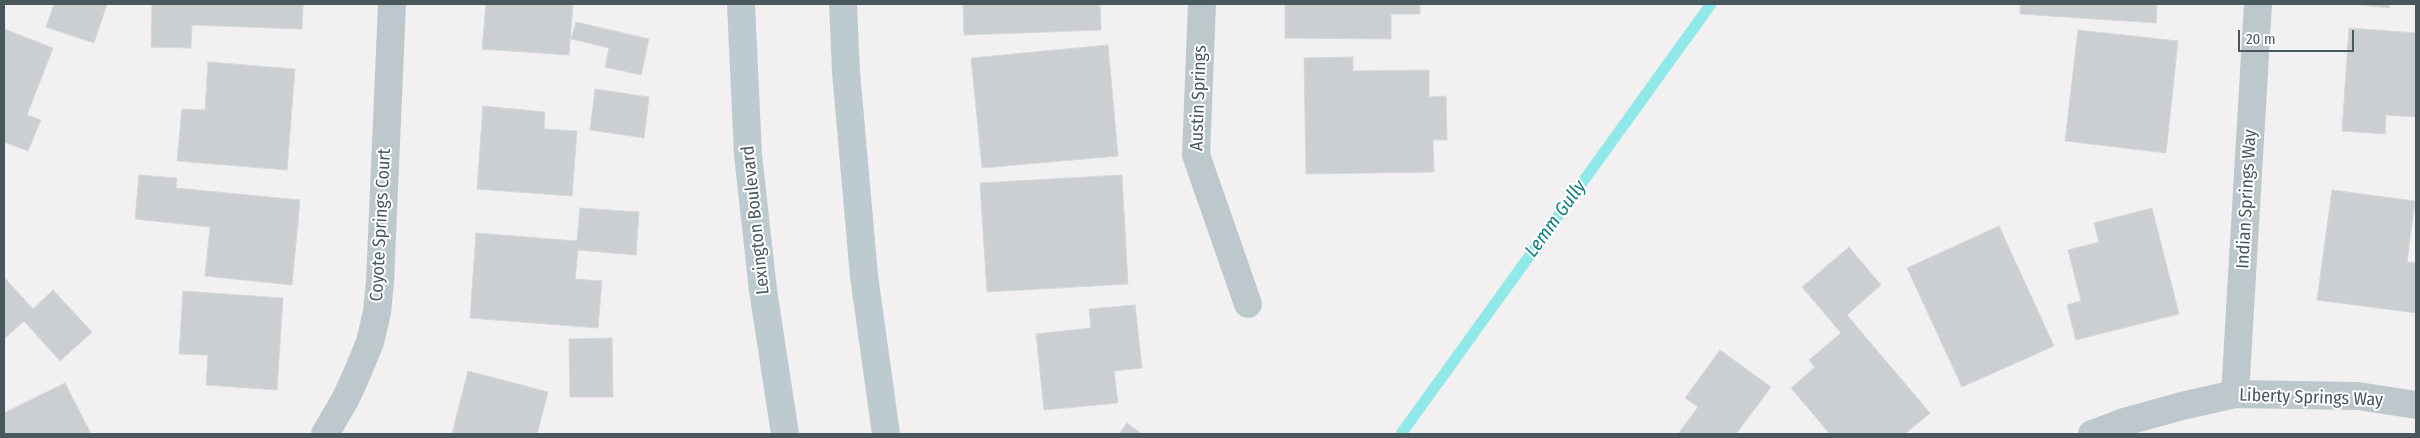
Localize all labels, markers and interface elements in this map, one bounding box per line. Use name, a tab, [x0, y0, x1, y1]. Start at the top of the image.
scale bar	[2240, 20, 2356, 52]
text: 20 m	[2246, 30, 2276, 48]
street label: Austin Springs	[1186, 45, 1212, 151]
street label: Indian Springs Way	[2233, 129, 2261, 269]
street label: Lexington Boulevard	[737, 144, 775, 296]
street label: Coyote Springs Court	[366, 148, 396, 302]
water label: Lemm Gully	[1521, 176, 1591, 262]
street label: Liberty Springs Way	[2239, 385, 2383, 411]

